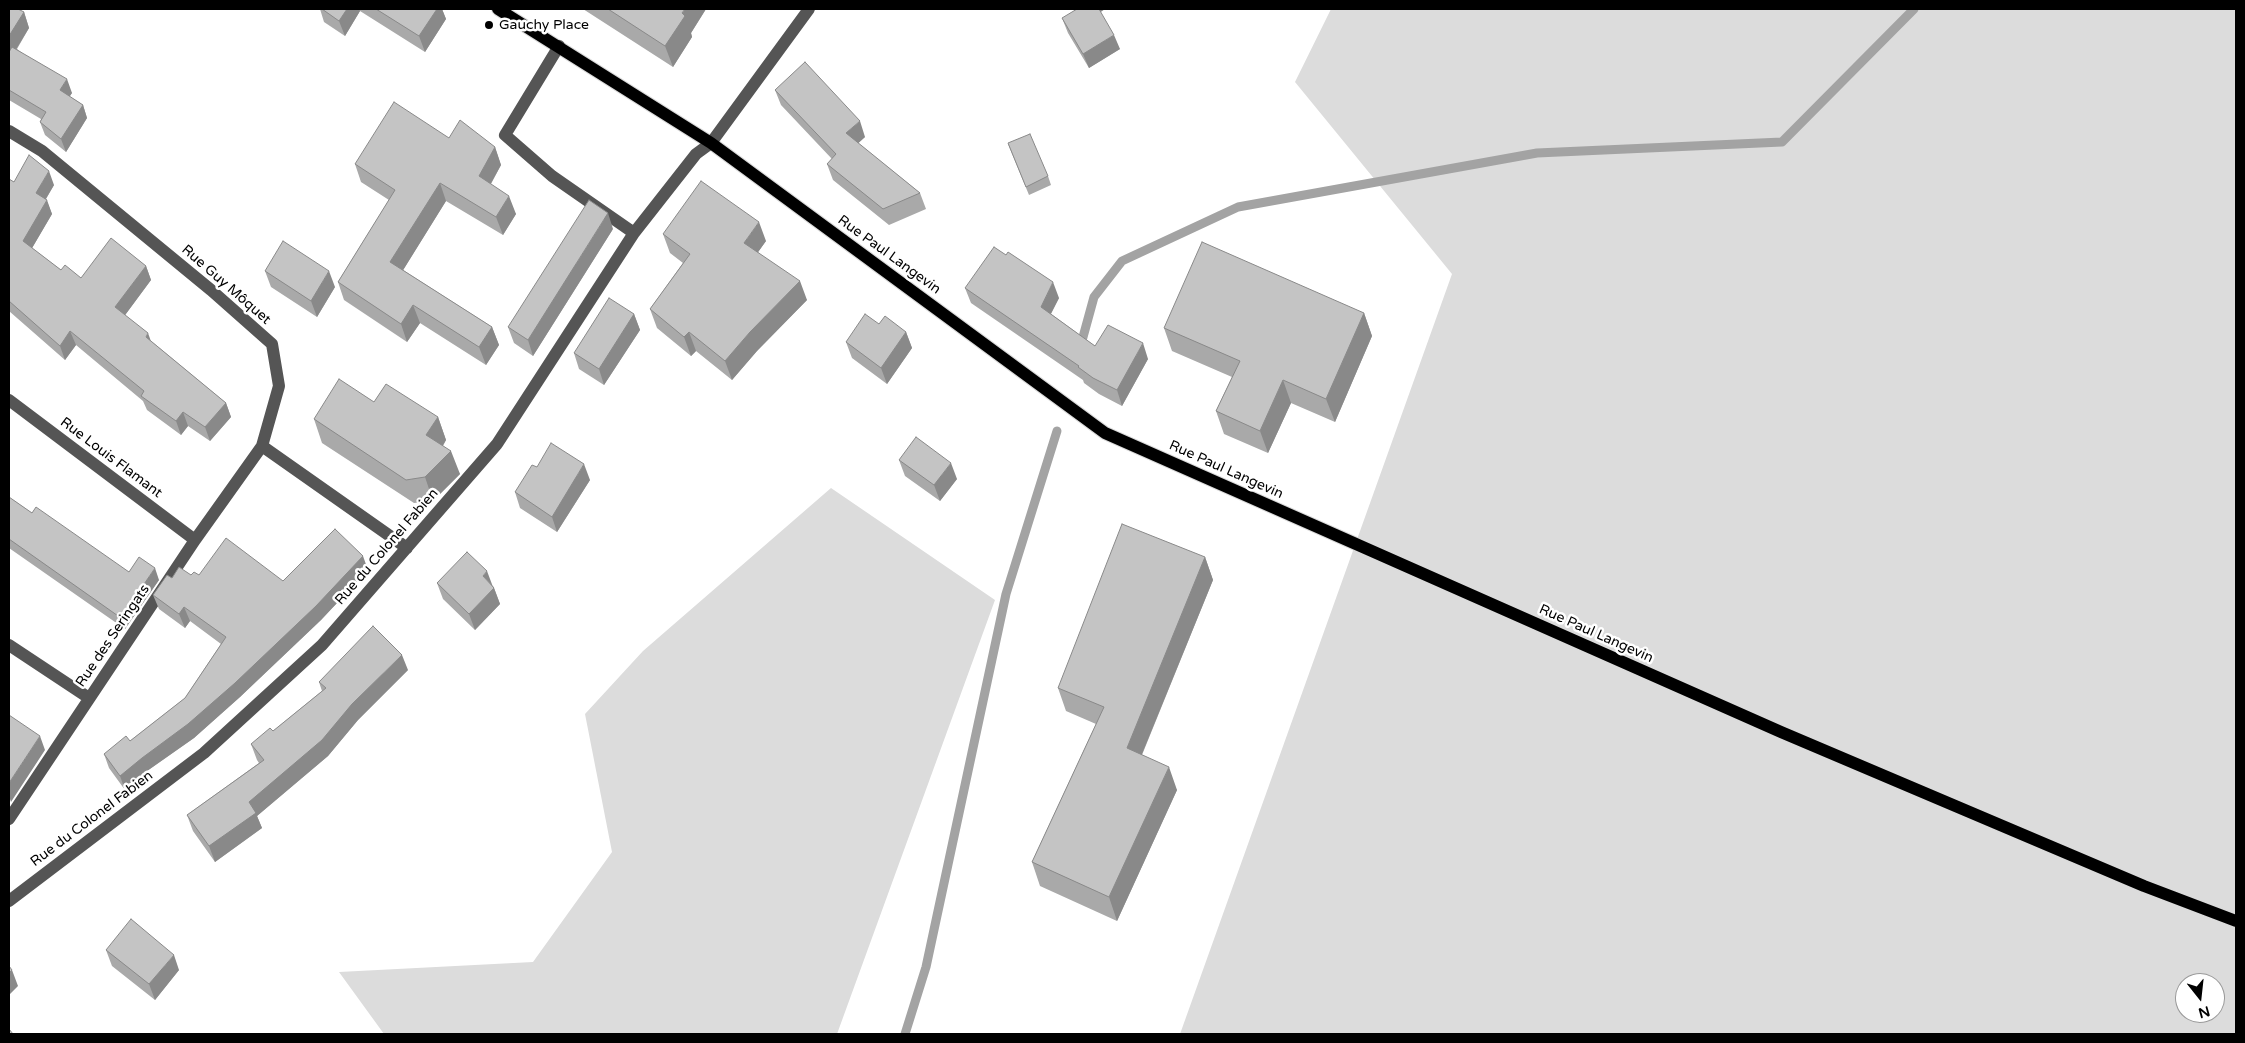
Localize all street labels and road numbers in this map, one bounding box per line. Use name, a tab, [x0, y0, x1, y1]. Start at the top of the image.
street label: Rue Paul Langevin	[834, 212, 944, 298]
street label: Rue Guy Môquet	[178, 242, 274, 328]
street label: Rue Louis Flamant	[57, 414, 165, 502]
street label: Rue Paul Langevin	[1166, 437, 1286, 503]
street label: Rue du Colonel Fabien	[332, 485, 442, 609]
street label: Rue des Seringats	[73, 582, 153, 690]
street label: Rue Paul Langevin	[1536, 601, 1656, 667]
street label: Rue du Colonel Fabien	[28, 768, 156, 870]

